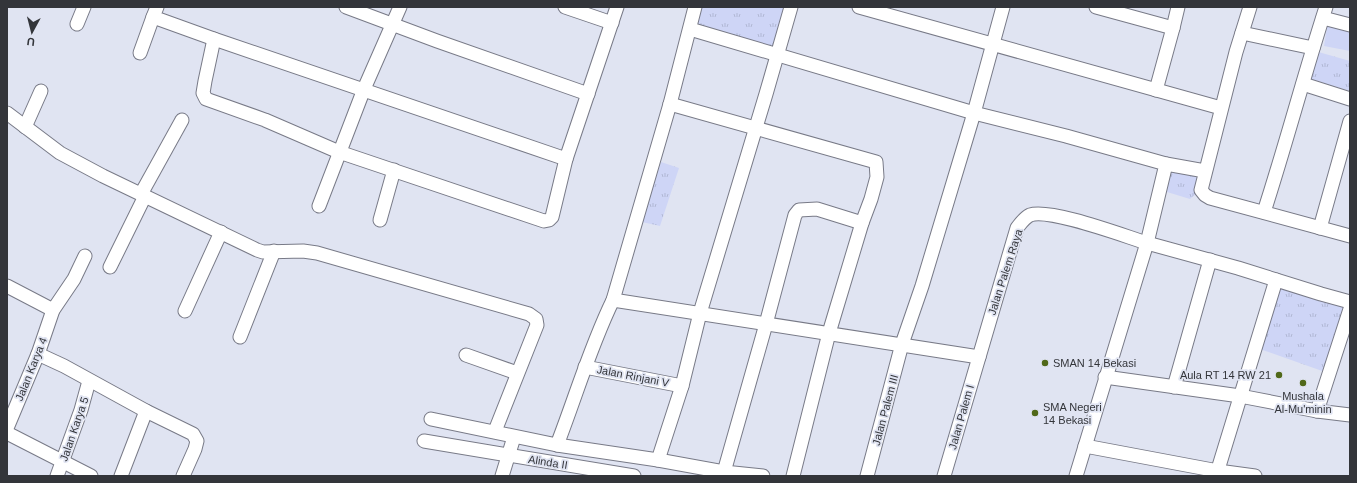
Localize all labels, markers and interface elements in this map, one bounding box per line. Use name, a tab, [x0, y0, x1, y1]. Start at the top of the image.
north arrow	[12, 12, 52, 52]
text: U	[26, 35, 35, 48]
street label: Jalan Palem Raya	[985, 227, 1025, 316]
street label: Jalan Karya 4	[13, 336, 49, 402]
place label: SMAN 14 Bekasi	[1053, 357, 1136, 369]
marker: SMAN 14 Bekasi	[1040, 358, 1050, 368]
street label: Jalan Rinjani V	[596, 363, 671, 389]
place label: Aula RT 14 RW 21	[1180, 369, 1271, 381]
marker: Aula RT 14 RW 21	[1274, 370, 1284, 380]
street label: Jalan Palem III	[870, 373, 900, 447]
marker: Mushala Al-Mu'minin	[1298, 378, 1308, 388]
street label: Jalan Palem I	[946, 383, 976, 451]
place label: Mushala Al-Mu'minin	[1274, 390, 1332, 415]
street label: Jalan Karya 5	[57, 395, 91, 463]
place label: SMA Negeri 14 Bekasi	[1043, 401, 1102, 426]
marker: SMA Negeri 14 Bekasi	[1030, 408, 1040, 418]
street label: Alinda II	[527, 453, 569, 471]

